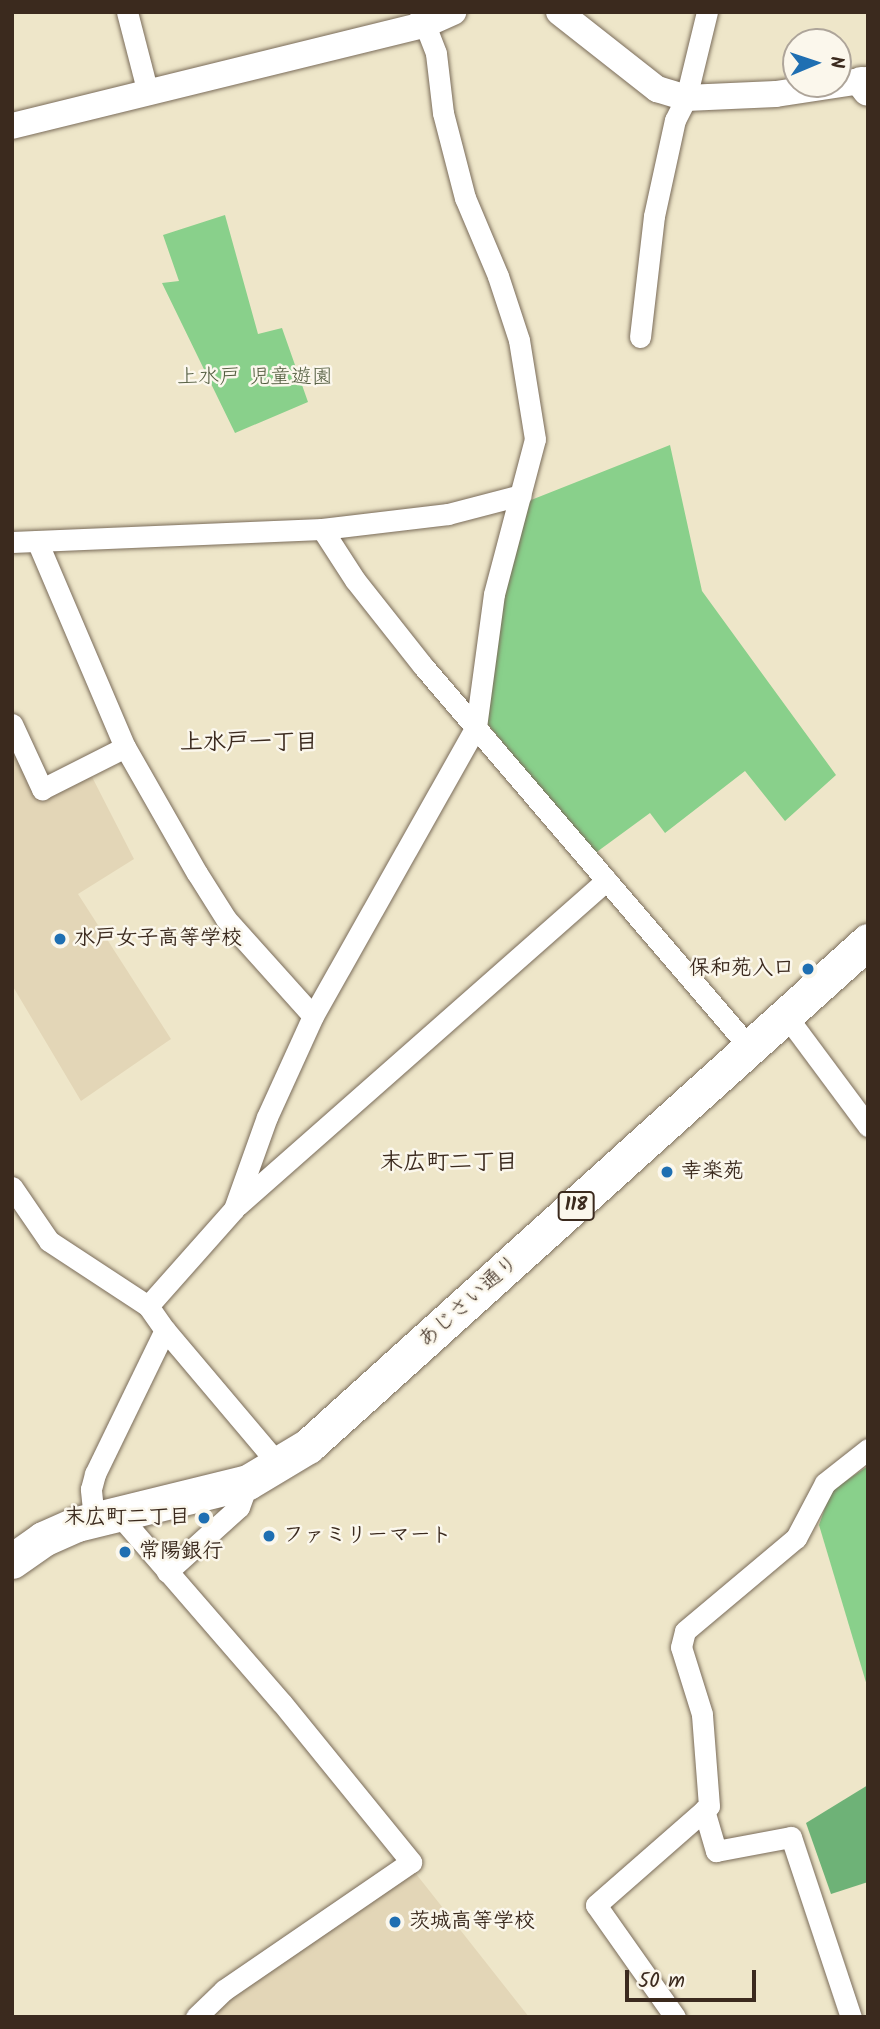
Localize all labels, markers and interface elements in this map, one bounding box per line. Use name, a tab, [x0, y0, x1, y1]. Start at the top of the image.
north arrow	[782, 28, 852, 98]
text: N	[821, 56, 851, 69]
park label: 上水戸 児童遊園	[177, 365, 333, 391]
district label: 上水戸一丁目	[180, 729, 318, 757]
place label: 水戸女子高等学校	[74, 926, 242, 952]
marker: 水戸女子高等学校	[52, 931, 68, 947]
place label: 保和苑入口	[689, 956, 794, 982]
marker: 保和苑入口	[800, 961, 816, 977]
district label: 末広町二丁目	[380, 1149, 518, 1177]
place label: 幸楽苑	[681, 1159, 744, 1185]
marker: 幸楽苑	[659, 1164, 675, 1180]
road number: 118	[557, 1190, 595, 1222]
street label: あじさい通り	[414, 1250, 524, 1354]
place label: 末広町二丁目	[64, 1505, 190, 1531]
marker: 末広町二丁目	[196, 1510, 212, 1526]
place label: ファミリーマート	[283, 1523, 451, 1549]
marker: ファミリーマート	[261, 1528, 277, 1544]
place label: 常陽銀行	[139, 1539, 223, 1565]
marker: 常陽銀行	[117, 1544, 133, 1560]
place label: 茨城高等学校	[409, 1909, 535, 1935]
marker: 茨城高等学校	[387, 1914, 403, 1930]
scale bar	[628, 1955, 759, 1999]
text: 50 m	[638, 1965, 685, 1998]

